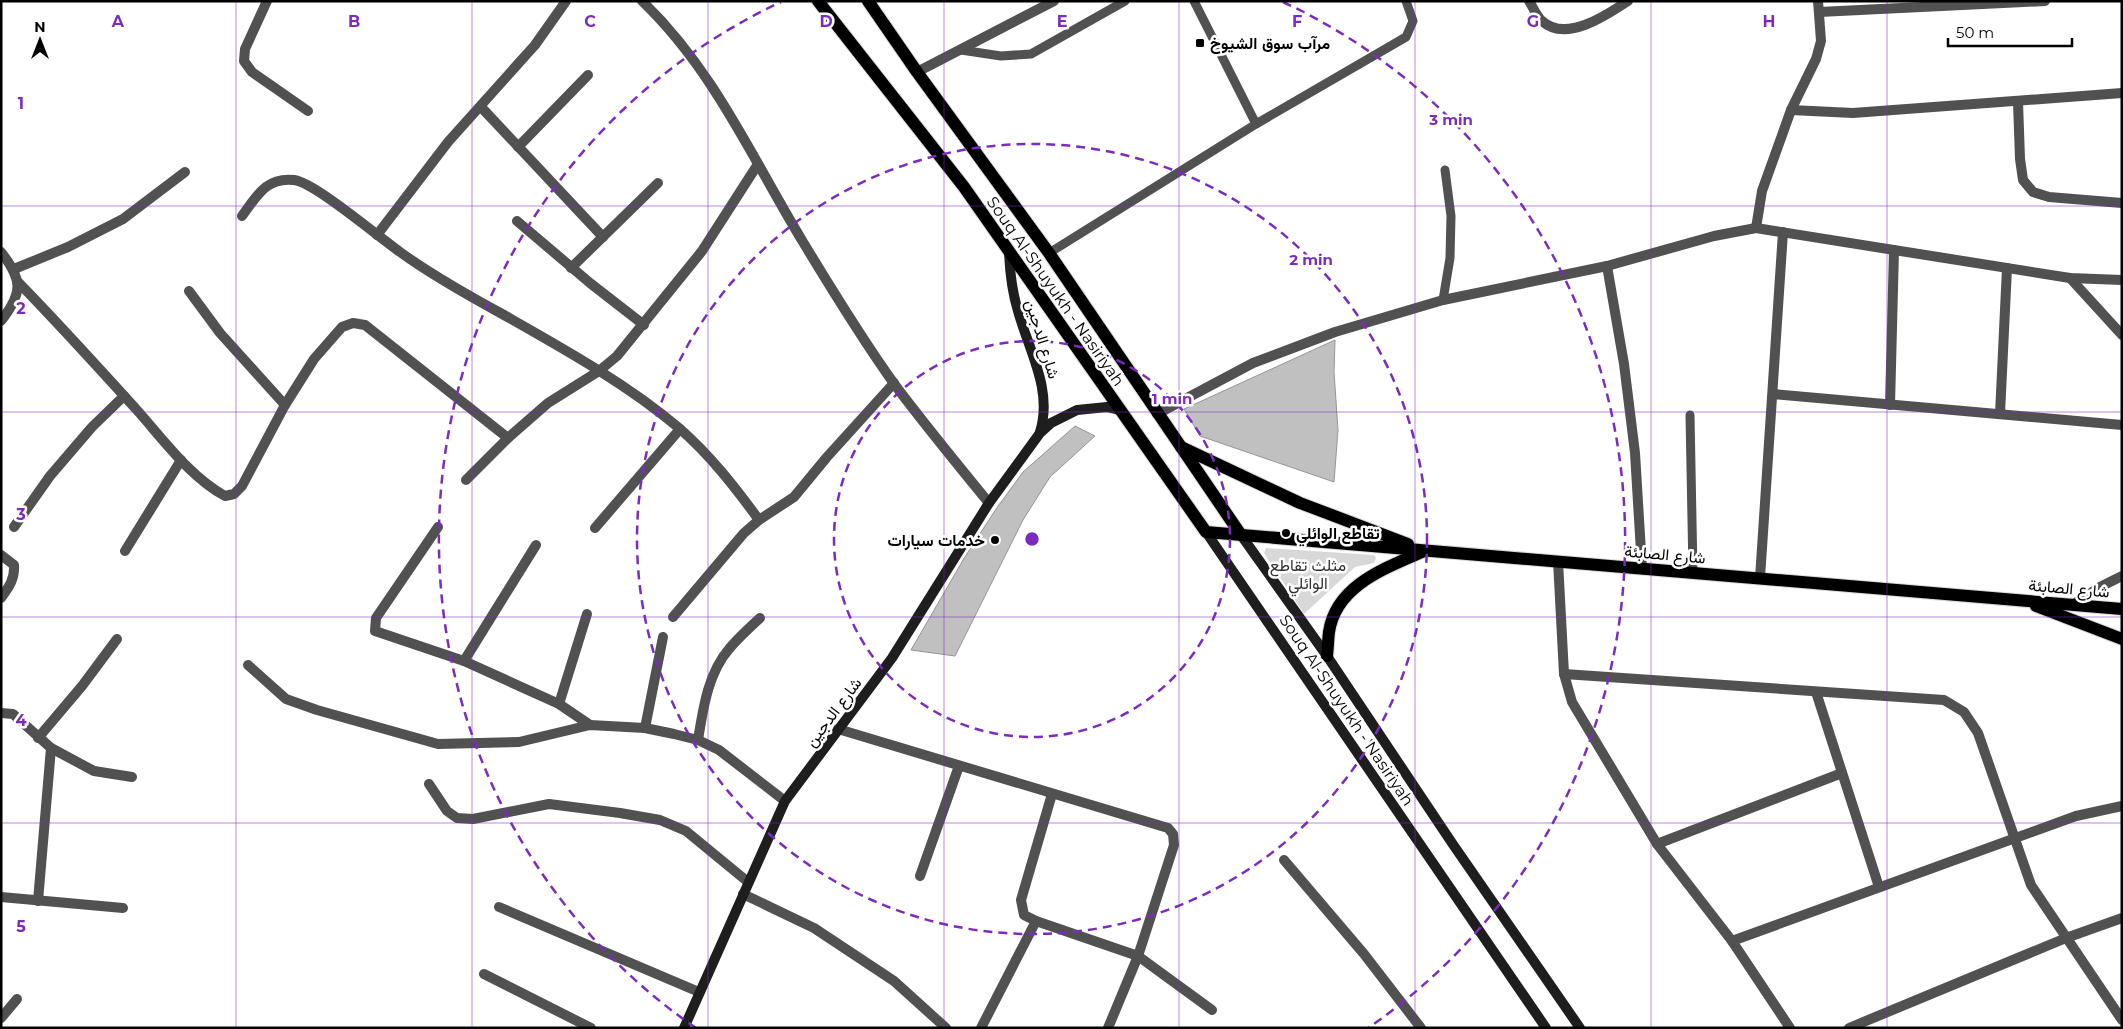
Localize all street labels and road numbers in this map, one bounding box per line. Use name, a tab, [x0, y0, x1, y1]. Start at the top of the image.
street label: Souq Al-Shuyukh - Nasiriyah	[983, 193, 1128, 390]
street label: شارع الدجين	[1020, 297, 1064, 382]
street label: شارع الصابئة	[1623, 541, 1706, 570]
street label: شارع الصابئة	[2027, 575, 2110, 604]
street label: Souq Al-Shuyukh - Nasiriyah	[1275, 611, 1418, 810]
street label: شارع الدجين	[801, 674, 867, 752]

